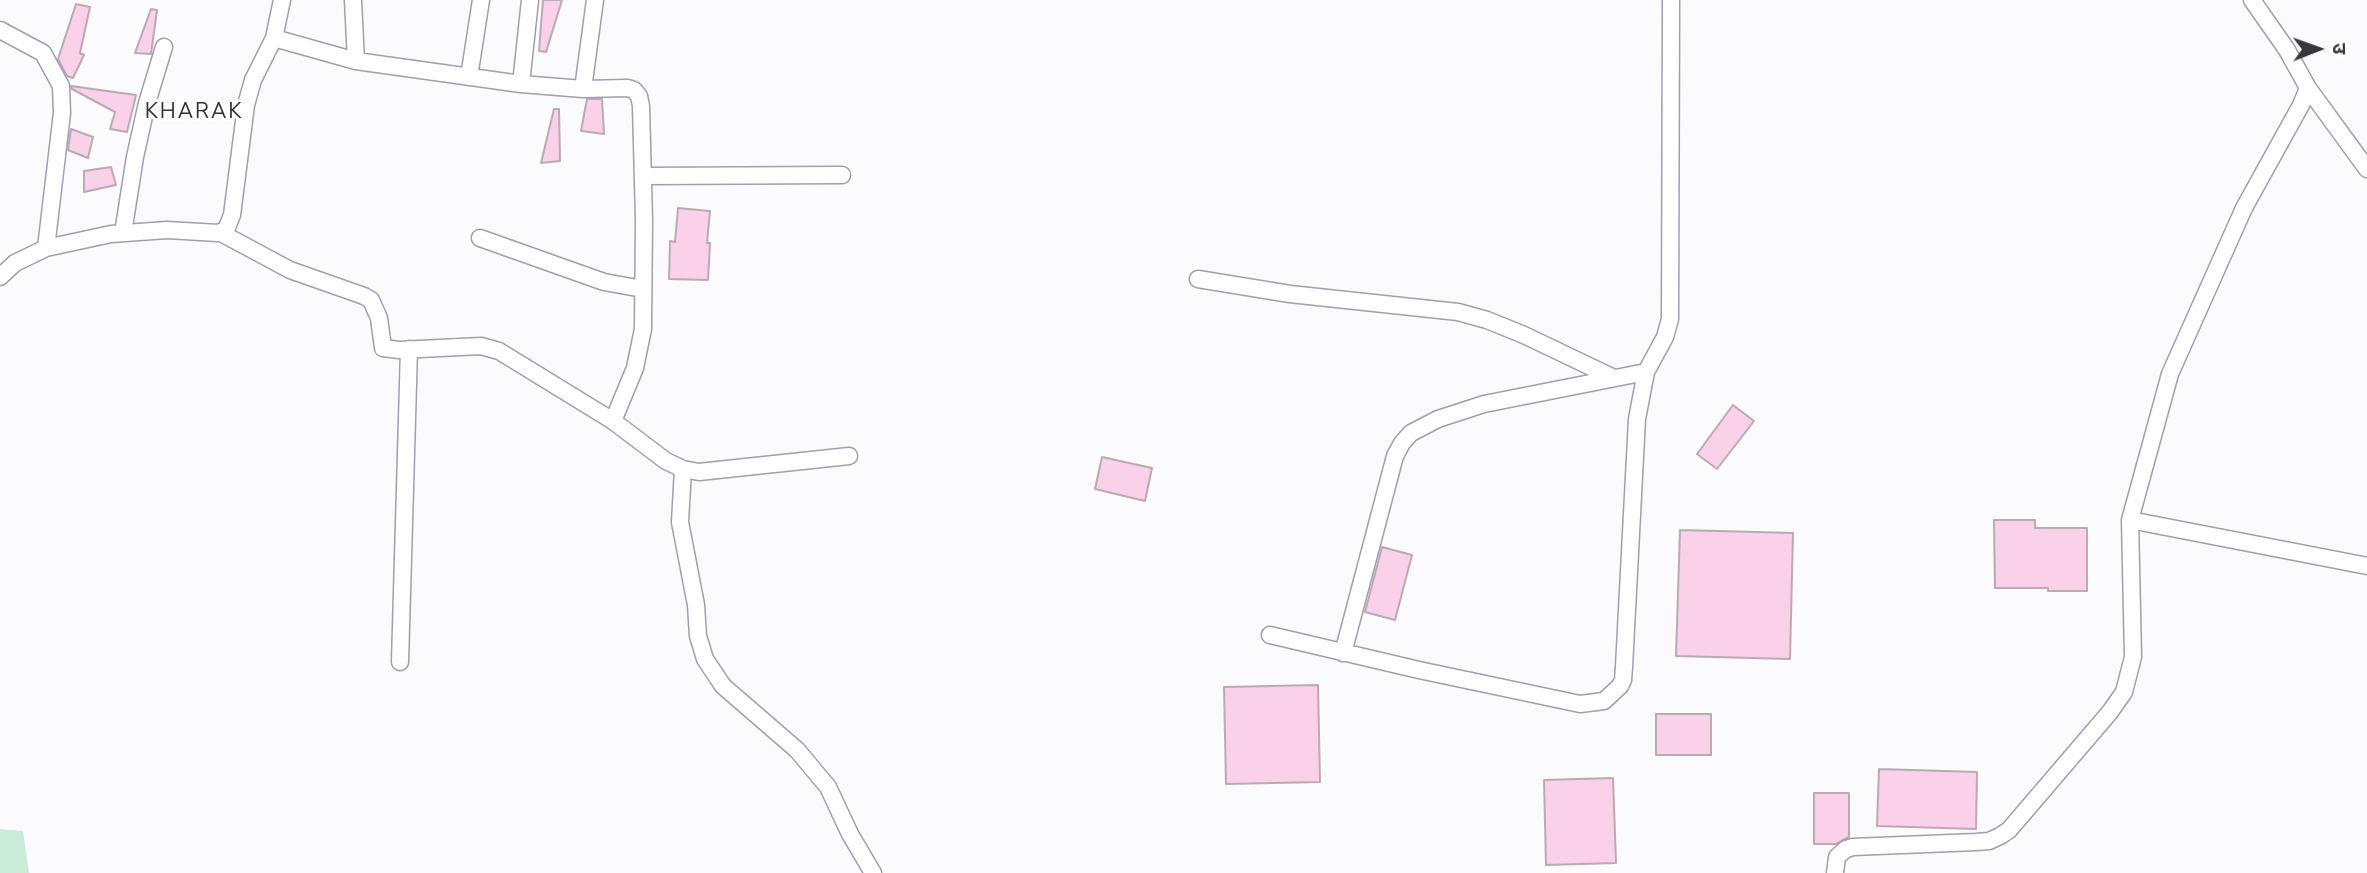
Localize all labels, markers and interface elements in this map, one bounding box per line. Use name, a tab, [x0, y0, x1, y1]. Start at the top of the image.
north arrow	[2283, 14, 2353, 84]
text: उ	[2326, 43, 2352, 54]
district label: KHARAK	[145, 100, 243, 126]

